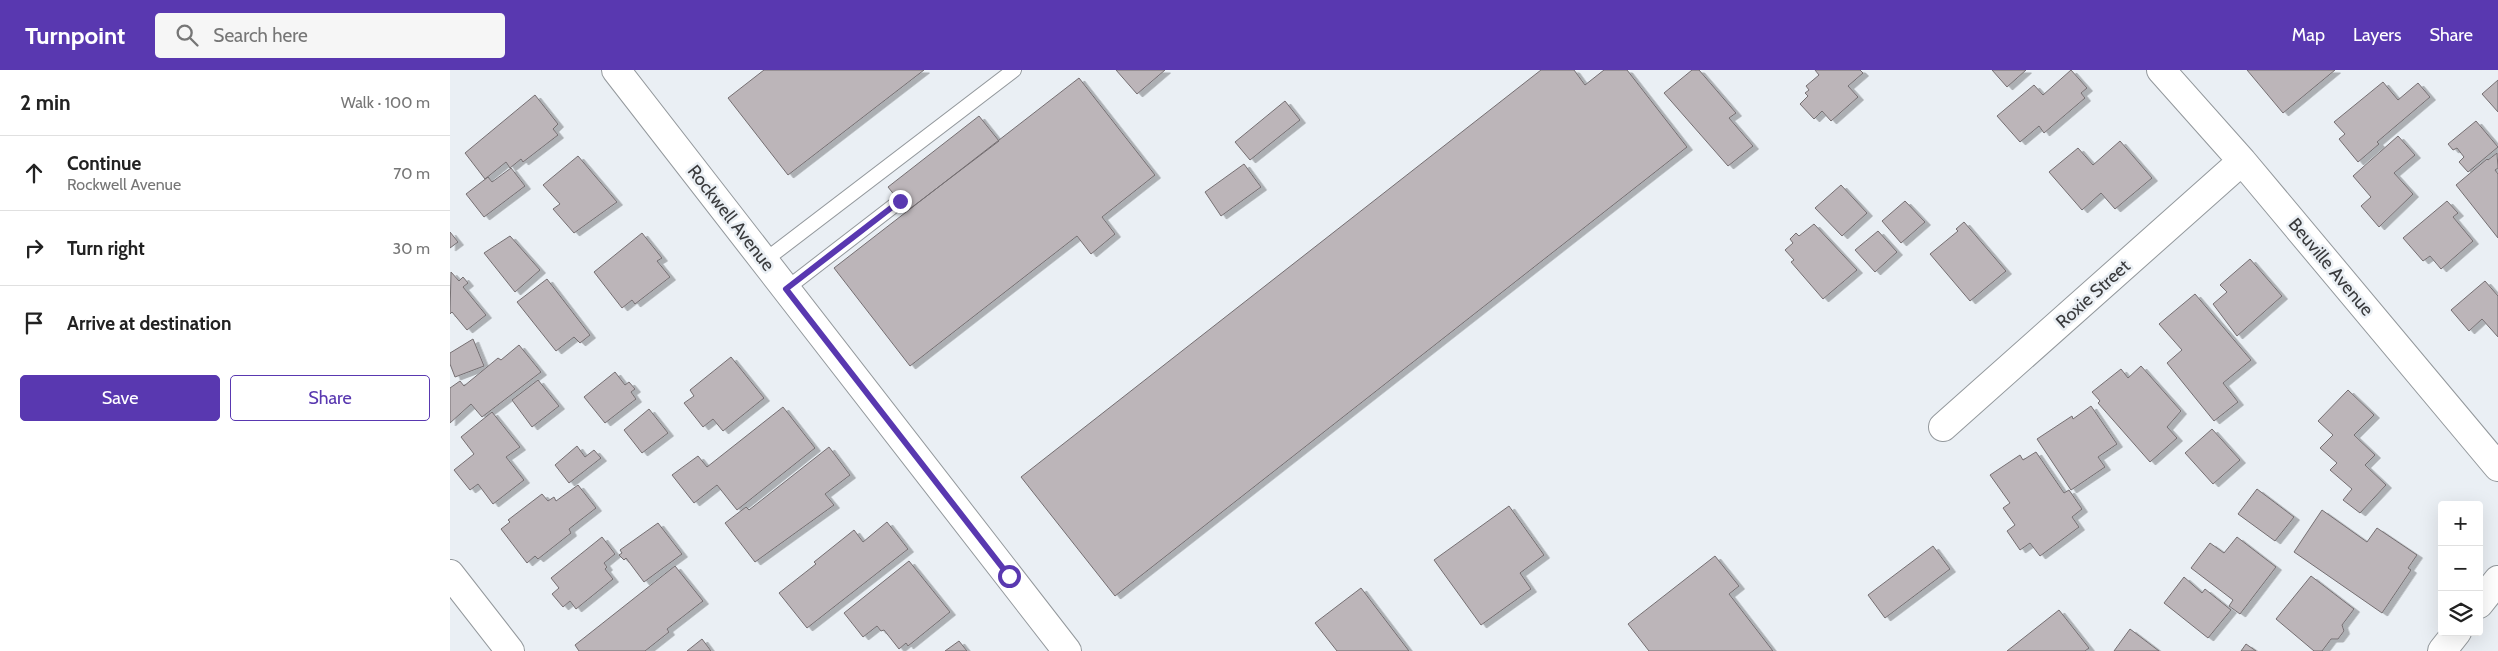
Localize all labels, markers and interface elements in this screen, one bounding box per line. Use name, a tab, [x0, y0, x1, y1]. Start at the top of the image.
search box	[155, 13, 505, 58]
text: Turnpoint	[25, 21, 125, 50]
icon: search	[173, 21, 201, 49]
text: Search here	[213, 24, 308, 47]
text: Map	[2292, 24, 2325, 46]
text: Layers	[2353, 24, 2402, 46]
text: Share	[2430, 24, 2473, 46]
text: 2 min	[20, 90, 71, 115]
text: Walk · 100 m	[341, 93, 430, 112]
text: Continue	[67, 152, 141, 175]
icon: ahead	[20, 159, 48, 187]
street label: Rockwell Avenue	[683, 161, 779, 275]
text: 70 m	[393, 164, 430, 183]
text: Rockwell Avenue	[67, 175, 181, 194]
route end	[889, 190, 912, 213]
street label: Beuville Avenue	[2284, 214, 2378, 320]
icon: right	[20, 234, 48, 262]
text: Turn right	[67, 237, 145, 260]
text: 30 m	[393, 239, 430, 258]
street label: Roxie Street	[2051, 255, 2135, 333]
icon: arrive	[20, 309, 48, 337]
text: Arrive at destination	[67, 312, 231, 335]
button: Save	[20, 375, 220, 421]
button: Share	[230, 375, 430, 421]
map controls	[2438, 501, 2483, 636]
button: +	[2438, 501, 2483, 546]
button: −	[2438, 546, 2483, 591]
route start	[998, 565, 1021, 588]
button: layers	[2438, 591, 2483, 636]

